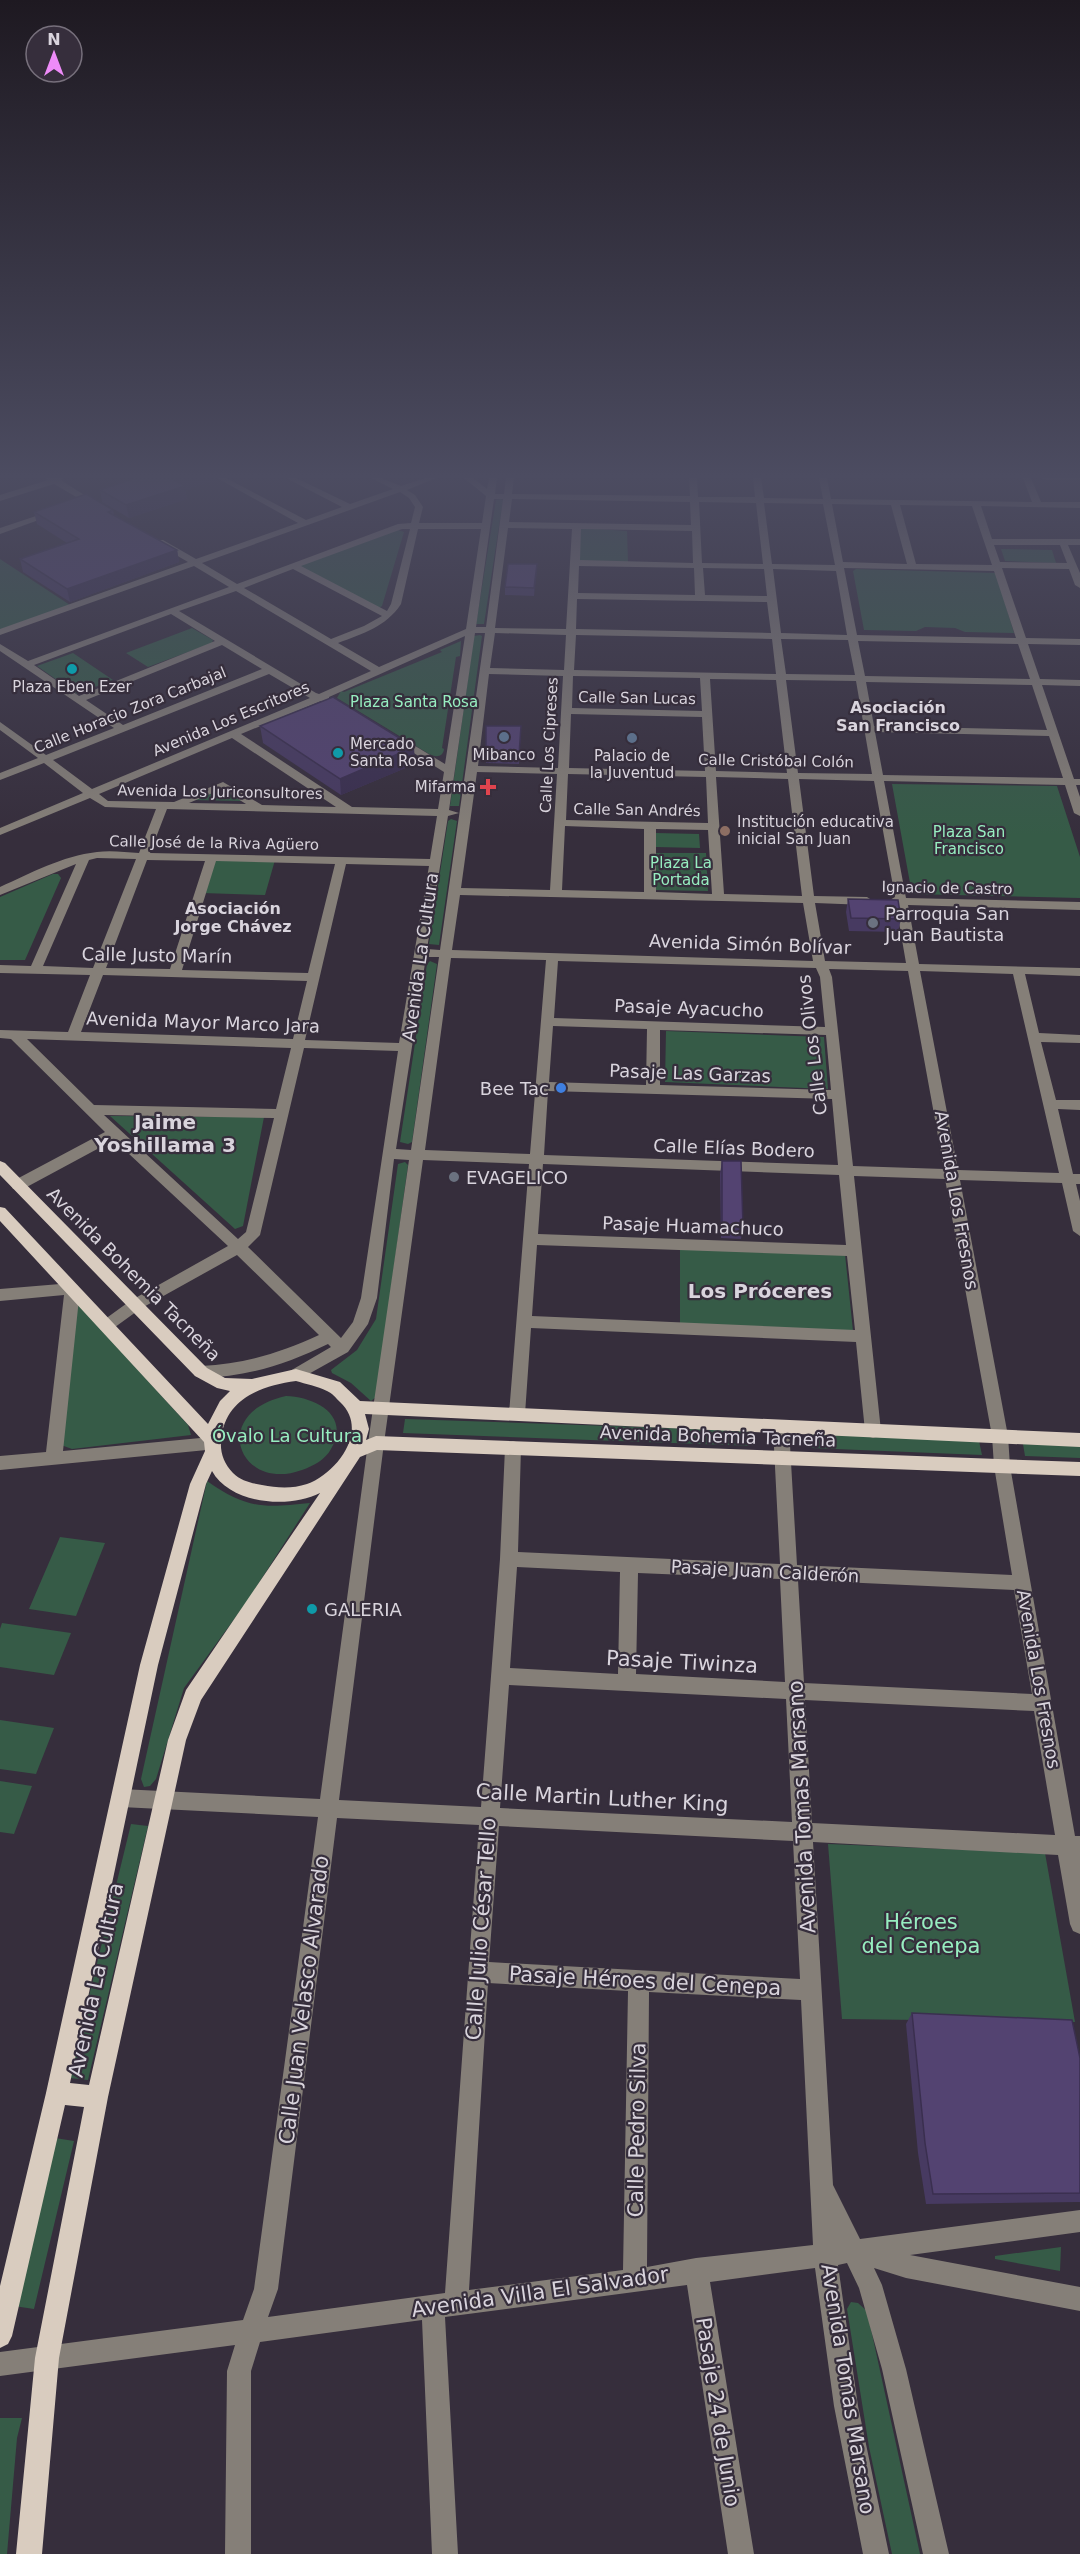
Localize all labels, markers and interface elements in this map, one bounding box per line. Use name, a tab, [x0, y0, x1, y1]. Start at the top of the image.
north arrow	[24, 24, 84, 84]
text: N	[47, 30, 61, 49]
marker: Plaza Eben Ezer	[65, 662, 79, 676]
street label: Calle Horacio Zora Carbajal	[31, 663, 229, 757]
street label: Calle Los Cipreses	[536, 676, 562, 813]
place label: Plaza Eben Ezer	[12, 678, 133, 696]
street label: Avenida Los Escritores	[150, 678, 312, 760]
street label: Calle San Lucas	[578, 688, 696, 708]
park label: Plaza Santa Rosa	[350, 693, 478, 711]
district label: Asociación San Francisco	[836, 698, 960, 735]
marker: Mibanco	[497, 730, 511, 744]
marker: Palacio de la Juventud	[625, 731, 639, 745]
place label: Mercado Santa Rosa	[350, 735, 434, 770]
marker: Mercado Santa Rosa	[331, 746, 345, 760]
place label: Mibanco	[473, 746, 535, 764]
place label: Palacio de la Juventud	[590, 747, 674, 782]
street label: Calle Cristóbal Colón	[698, 751, 854, 771]
place label: Mifarma	[415, 778, 476, 796]
marker: Mifarma	[481, 780, 495, 794]
street label: Avenida Los Juriconsultores	[117, 781, 323, 803]
street label: Calle San Andrés	[573, 800, 701, 820]
place label: Institución educativa inicial San Juan	[737, 813, 894, 848]
park label: Plaza San Francisco	[933, 823, 1005, 858]
marker: Institución educativa inicial San Juan	[718, 824, 732, 838]
street label: Calle José de la Riva Agüero	[109, 832, 319, 854]
park label: Plaza La Portada	[650, 854, 712, 889]
street label: Avenida La Cultura	[398, 871, 442, 1043]
street label: Ignacio de Castro	[881, 878, 1013, 898]
district label: Asociación Jorge Chávez	[173, 899, 292, 936]
place label: Parroquia San Juan Bautista	[884, 903, 1010, 945]
marker: Parroquia San Juan Bautista	[866, 916, 880, 930]
street label: Avenida Simón Bolívar	[649, 930, 852, 958]
street label: Calle Justo Marín	[82, 943, 232, 967]
street label: Calle Los Olivos	[793, 974, 831, 1116]
street label: Pasaje Ayacucho	[614, 995, 764, 1021]
street label: Avenida Mayor Marco Jara	[86, 1007, 320, 1037]
street label: Pasaje Las Garzas	[609, 1060, 771, 1086]
place label: Bee Tac	[480, 1078, 549, 1099]
marker: Bee Tac	[554, 1081, 568, 1095]
street label: Avenida Los Fresnos	[931, 1109, 983, 1291]
district label: Jaime Yoshillama 3	[93, 1110, 236, 1157]
street label: Calle Elías Bodero	[653, 1135, 815, 1161]
place label: EVAGELICO	[466, 1167, 568, 1188]
marker: EVAGELICO	[447, 1170, 461, 1184]
street label: Avenida Bohemia Tacneña	[43, 1183, 225, 1365]
street label: Pasaje Huamachuco	[602, 1212, 784, 1240]
district label: Los Próceres	[688, 1279, 832, 1303]
street label: Avenida Bohemia Tacneña	[599, 1421, 837, 1451]
park label: Óvalo La Cultura	[212, 1425, 362, 1446]
street label: Pasaje Juan Calderón	[670, 1556, 860, 1586]
street label: Avenida Los Fresnos	[1013, 1588, 1065, 1770]
place label: GALERIA	[324, 1599, 402, 1620]
marker: GALERIA	[305, 1602, 319, 1616]
street label: Pasaje Tiwinza	[605, 1646, 759, 1678]
street label: Avenida Tomas Marsano	[783, 1680, 821, 1934]
street label: Calle Martin Luther King	[475, 1779, 729, 1817]
street label: Calle Julio César Tello	[461, 1817, 501, 2041]
street label: Calle Juan Velasco Alvarado	[274, 1854, 334, 2146]
street label: Avenida La Cultura	[64, 1880, 128, 2080]
park label: Héroes del Cenepa	[862, 1910, 980, 1958]
street label: Pasaje Héroes del Cenepa	[508, 1962, 782, 2000]
street label: Calle Pedro Silva	[623, 2042, 651, 2218]
street label: Avenida Villa El Salvador	[410, 2262, 670, 2322]
street label: Avenida Tomas Marsano	[816, 2262, 880, 2516]
street label: Pasaje 24 de Junio	[691, 2315, 745, 2509]

